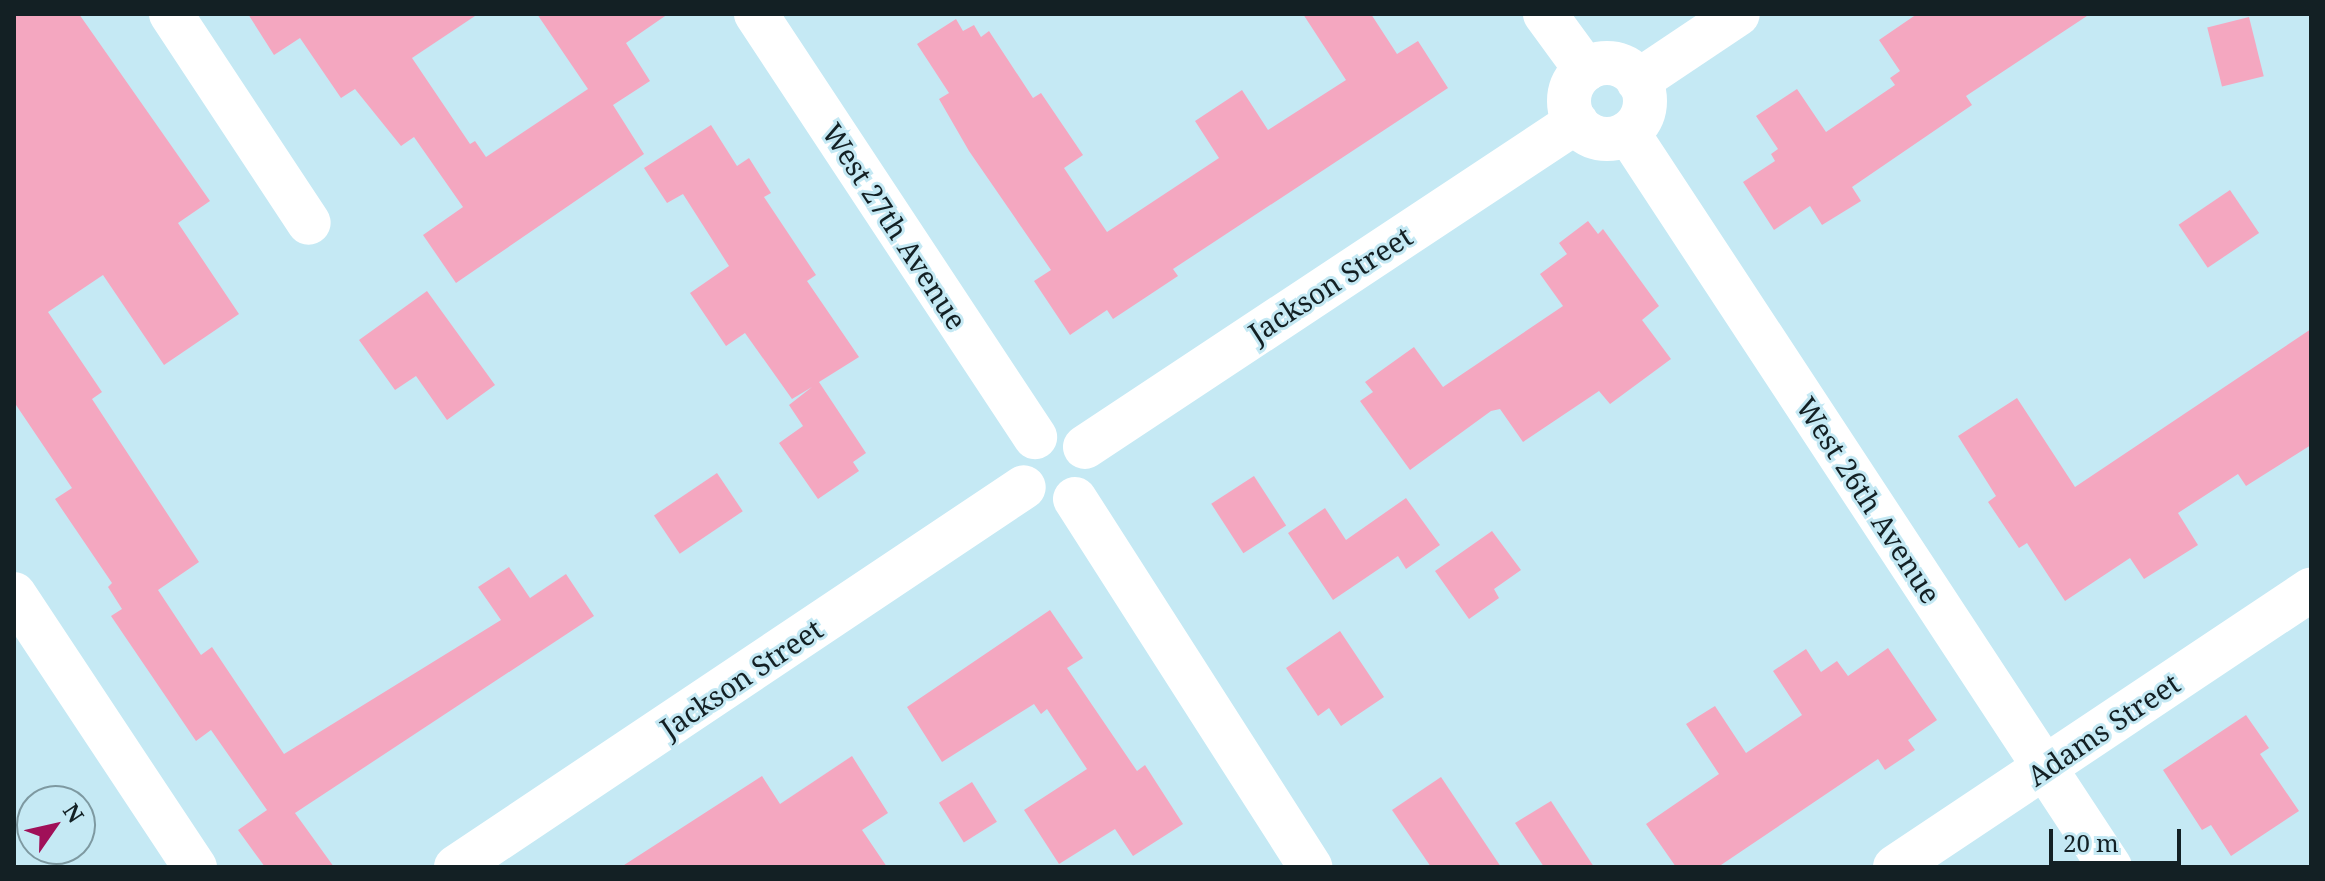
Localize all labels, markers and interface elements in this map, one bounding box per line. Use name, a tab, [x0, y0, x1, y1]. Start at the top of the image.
street label: West 27th Avenue	[816, 117, 974, 335]
street label: Jackson Street	[1242, 219, 1418, 349]
street label: West 26th Avenue	[1790, 391, 1948, 609]
street label: Jackson Street	[654, 611, 828, 745]
street label: Adams Street	[2020, 666, 2186, 792]
north arrow	[16, 785, 96, 865]
text: N	[57, 797, 92, 828]
scale bar	[2053, 813, 2185, 863]
text: 20 m	[2063, 826, 2119, 859]

